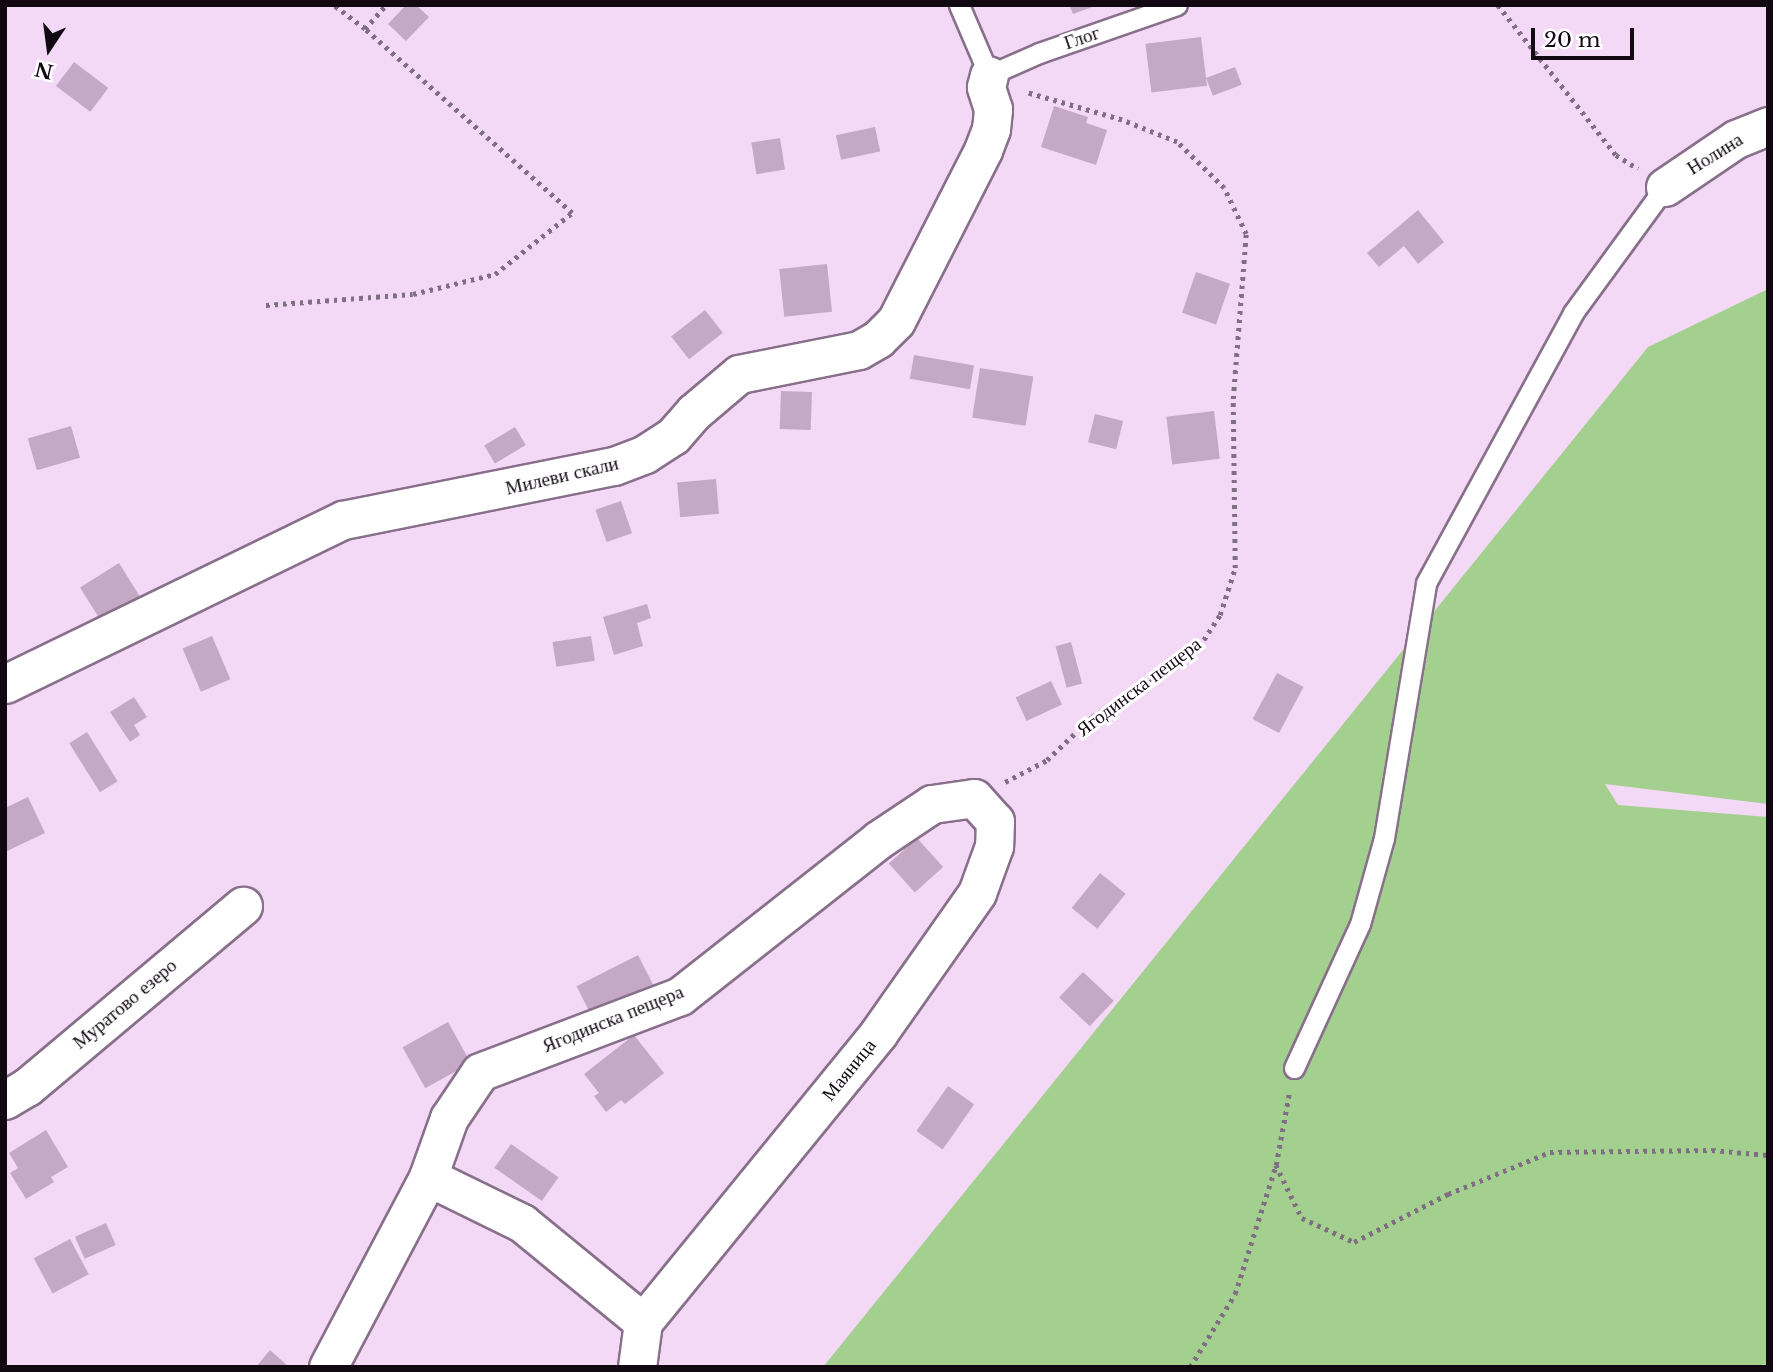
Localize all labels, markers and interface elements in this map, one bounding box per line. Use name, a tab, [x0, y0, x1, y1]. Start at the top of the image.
north arrow	[14, 14, 84, 84]
scale bar	[1535, 14, 1638, 58]
street label: Глог	[1061, 21, 1103, 55]
text: 20 m	[1544, 27, 1601, 53]
text: N	[33, 57, 55, 83]
street label: Нолина	[1683, 128, 1747, 180]
street label: Милеви скали	[503, 452, 621, 500]
street label: Ягодинска пещера	[1072, 633, 1206, 741]
street label: Муратово езеро	[69, 954, 181, 1054]
street label: Ягодинска пещера	[539, 980, 687, 1058]
street label: Маяница	[817, 1034, 881, 1106]

